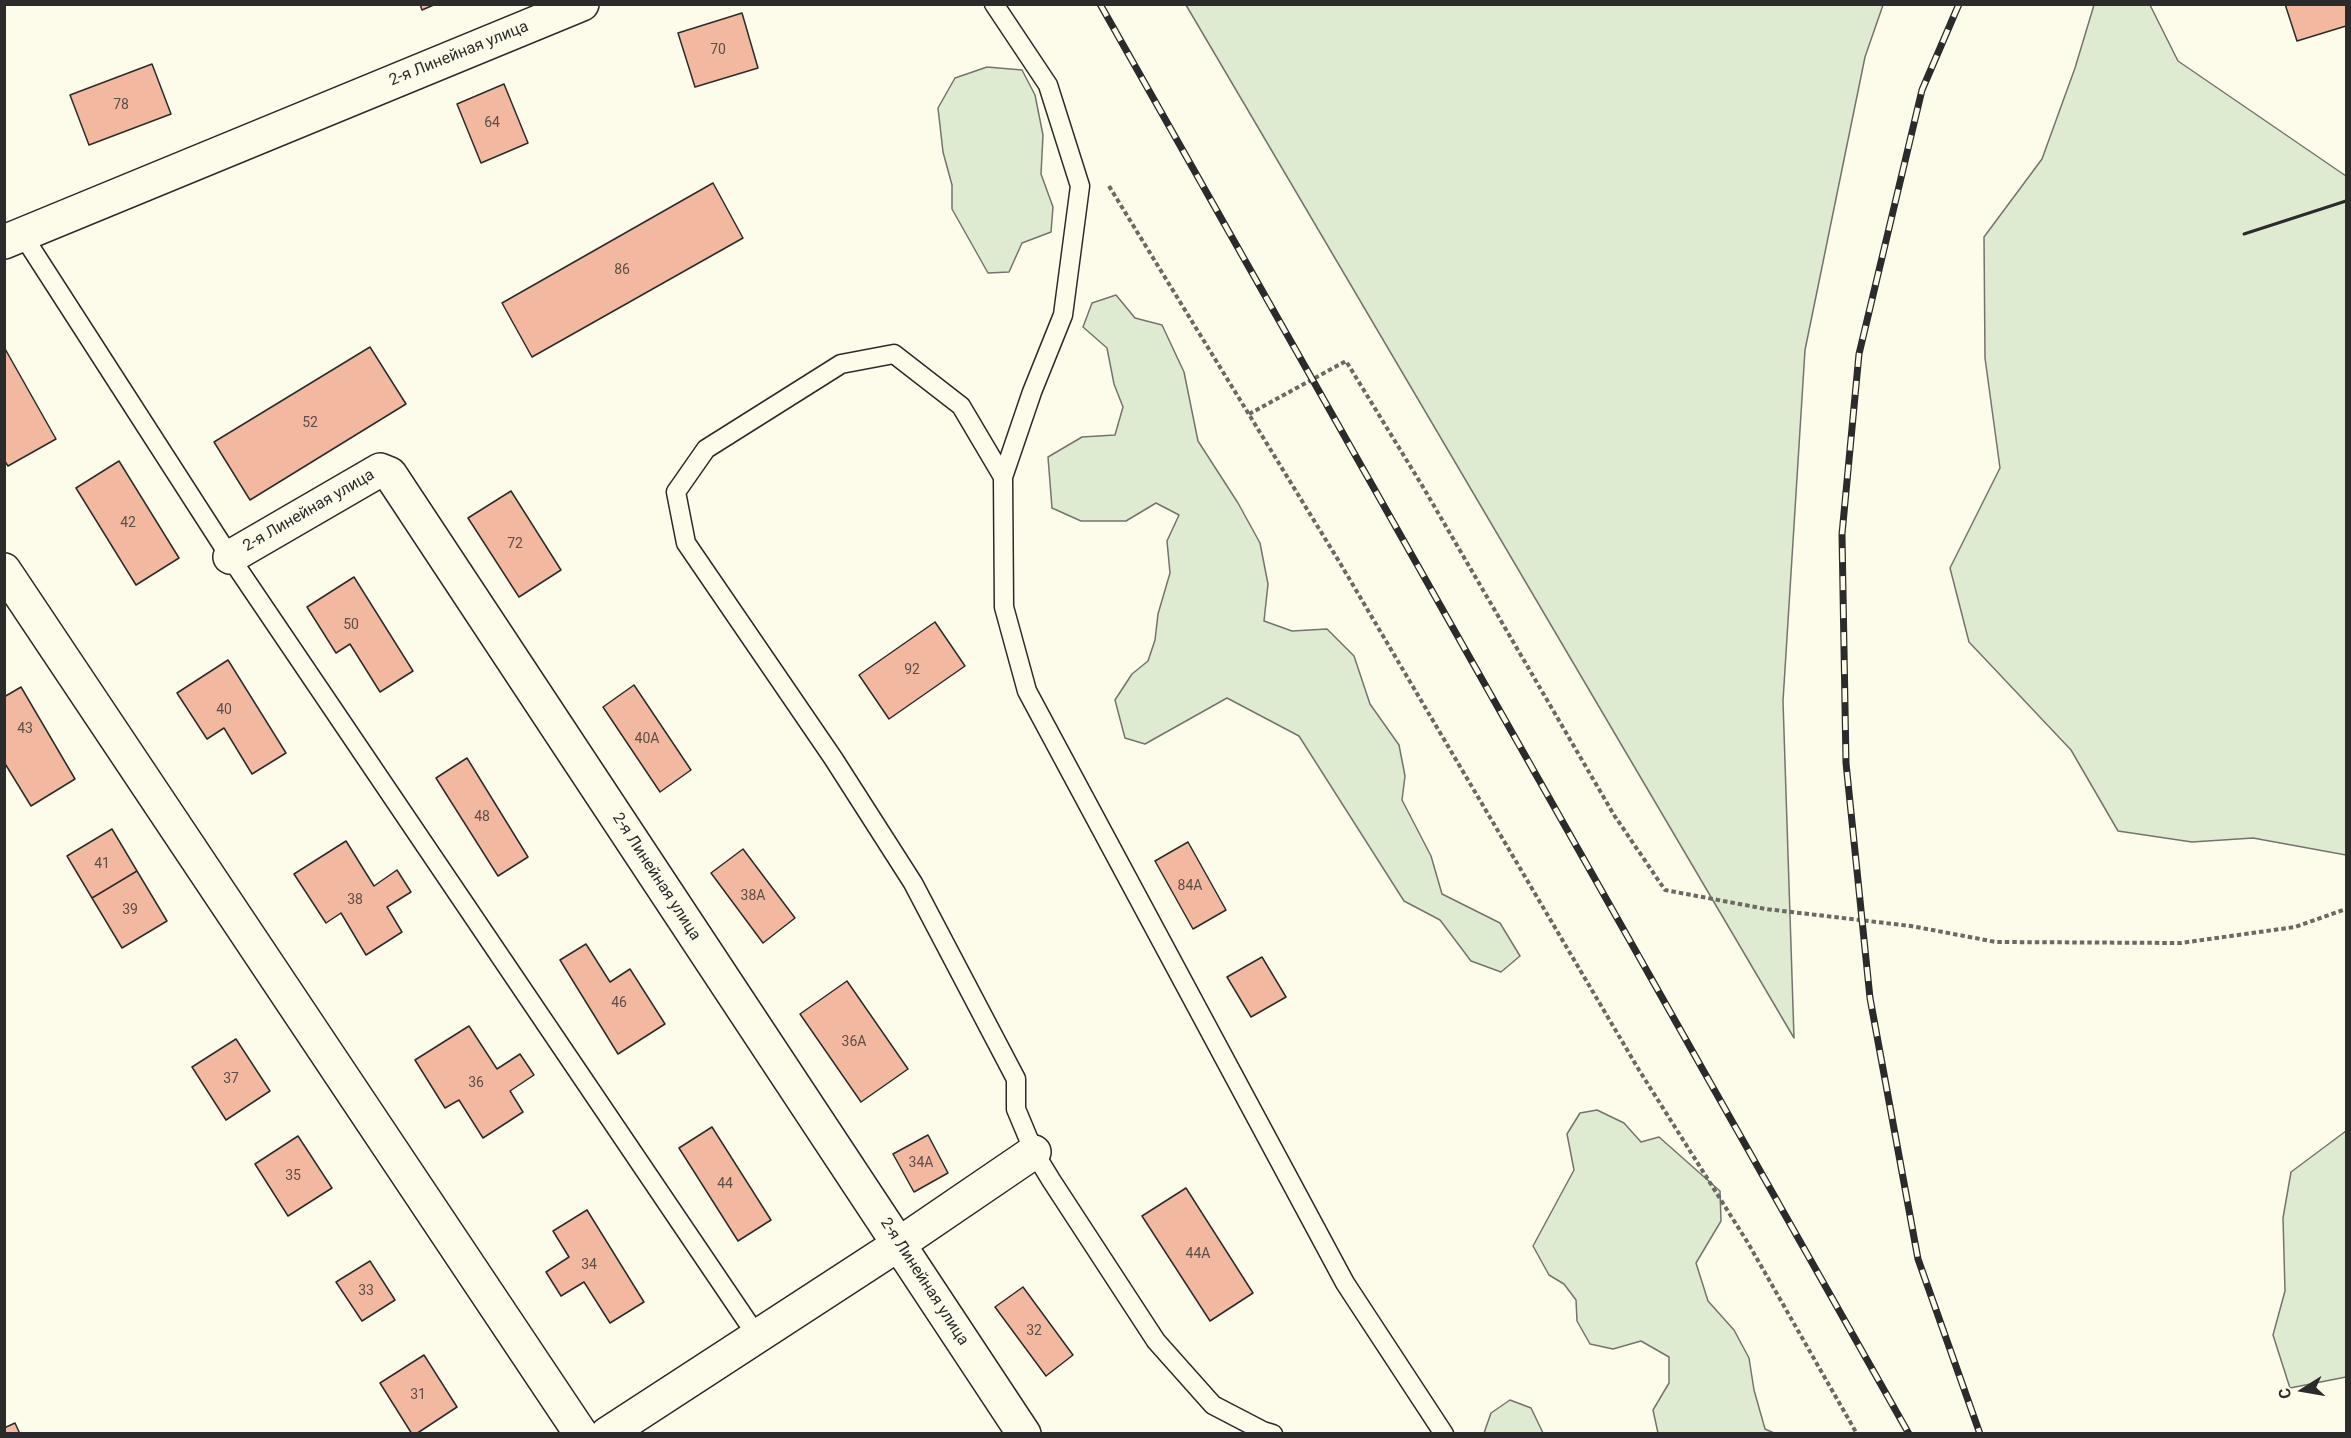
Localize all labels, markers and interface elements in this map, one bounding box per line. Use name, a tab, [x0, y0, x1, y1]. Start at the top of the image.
street label: 2-я Линейная улица	[387, 17, 531, 91]
house number: 70	[710, 42, 726, 58]
house number: 78	[113, 97, 129, 113]
house number: 64	[484, 115, 500, 131]
house number: 86	[614, 262, 630, 278]
house number: 52	[302, 415, 318, 431]
street label: 2-я Линейная улица	[240, 466, 378, 556]
house number: 42	[120, 515, 136, 531]
house number: 72	[507, 536, 523, 552]
house number: 50	[343, 617, 359, 633]
house number: 92	[904, 662, 920, 678]
house number: 40	[216, 702, 232, 718]
house number: 43	[17, 721, 33, 737]
house number: 40А	[635, 731, 659, 747]
house number: 48	[474, 809, 490, 825]
street label: 2-я Линейная улица	[608, 810, 704, 944]
house number: 41	[94, 856, 110, 872]
house number: 84А	[1178, 878, 1202, 894]
house number: 38А	[741, 888, 765, 904]
house number: 38	[347, 892, 363, 908]
house number: 39	[122, 902, 138, 918]
house number: 46	[611, 995, 627, 1011]
house number: 36А	[842, 1034, 866, 1050]
house number: 37	[223, 1071, 239, 1087]
house number: 36	[468, 1075, 484, 1091]
house number: 34А	[909, 1155, 933, 1171]
house number: 35	[285, 1168, 301, 1184]
house number: 44	[717, 1176, 733, 1192]
street label: 2-я Линейная улица	[876, 1215, 972, 1349]
house number: 44А	[1186, 1246, 1210, 1262]
house number: 34	[581, 1257, 597, 1273]
house number: 33	[358, 1283, 374, 1299]
house number: 32	[1026, 1323, 1042, 1339]
north arrow	[2273, 1360, 2333, 1420]
house number: 31	[410, 1387, 426, 1403]
text: С	[2275, 1387, 2295, 1400]

